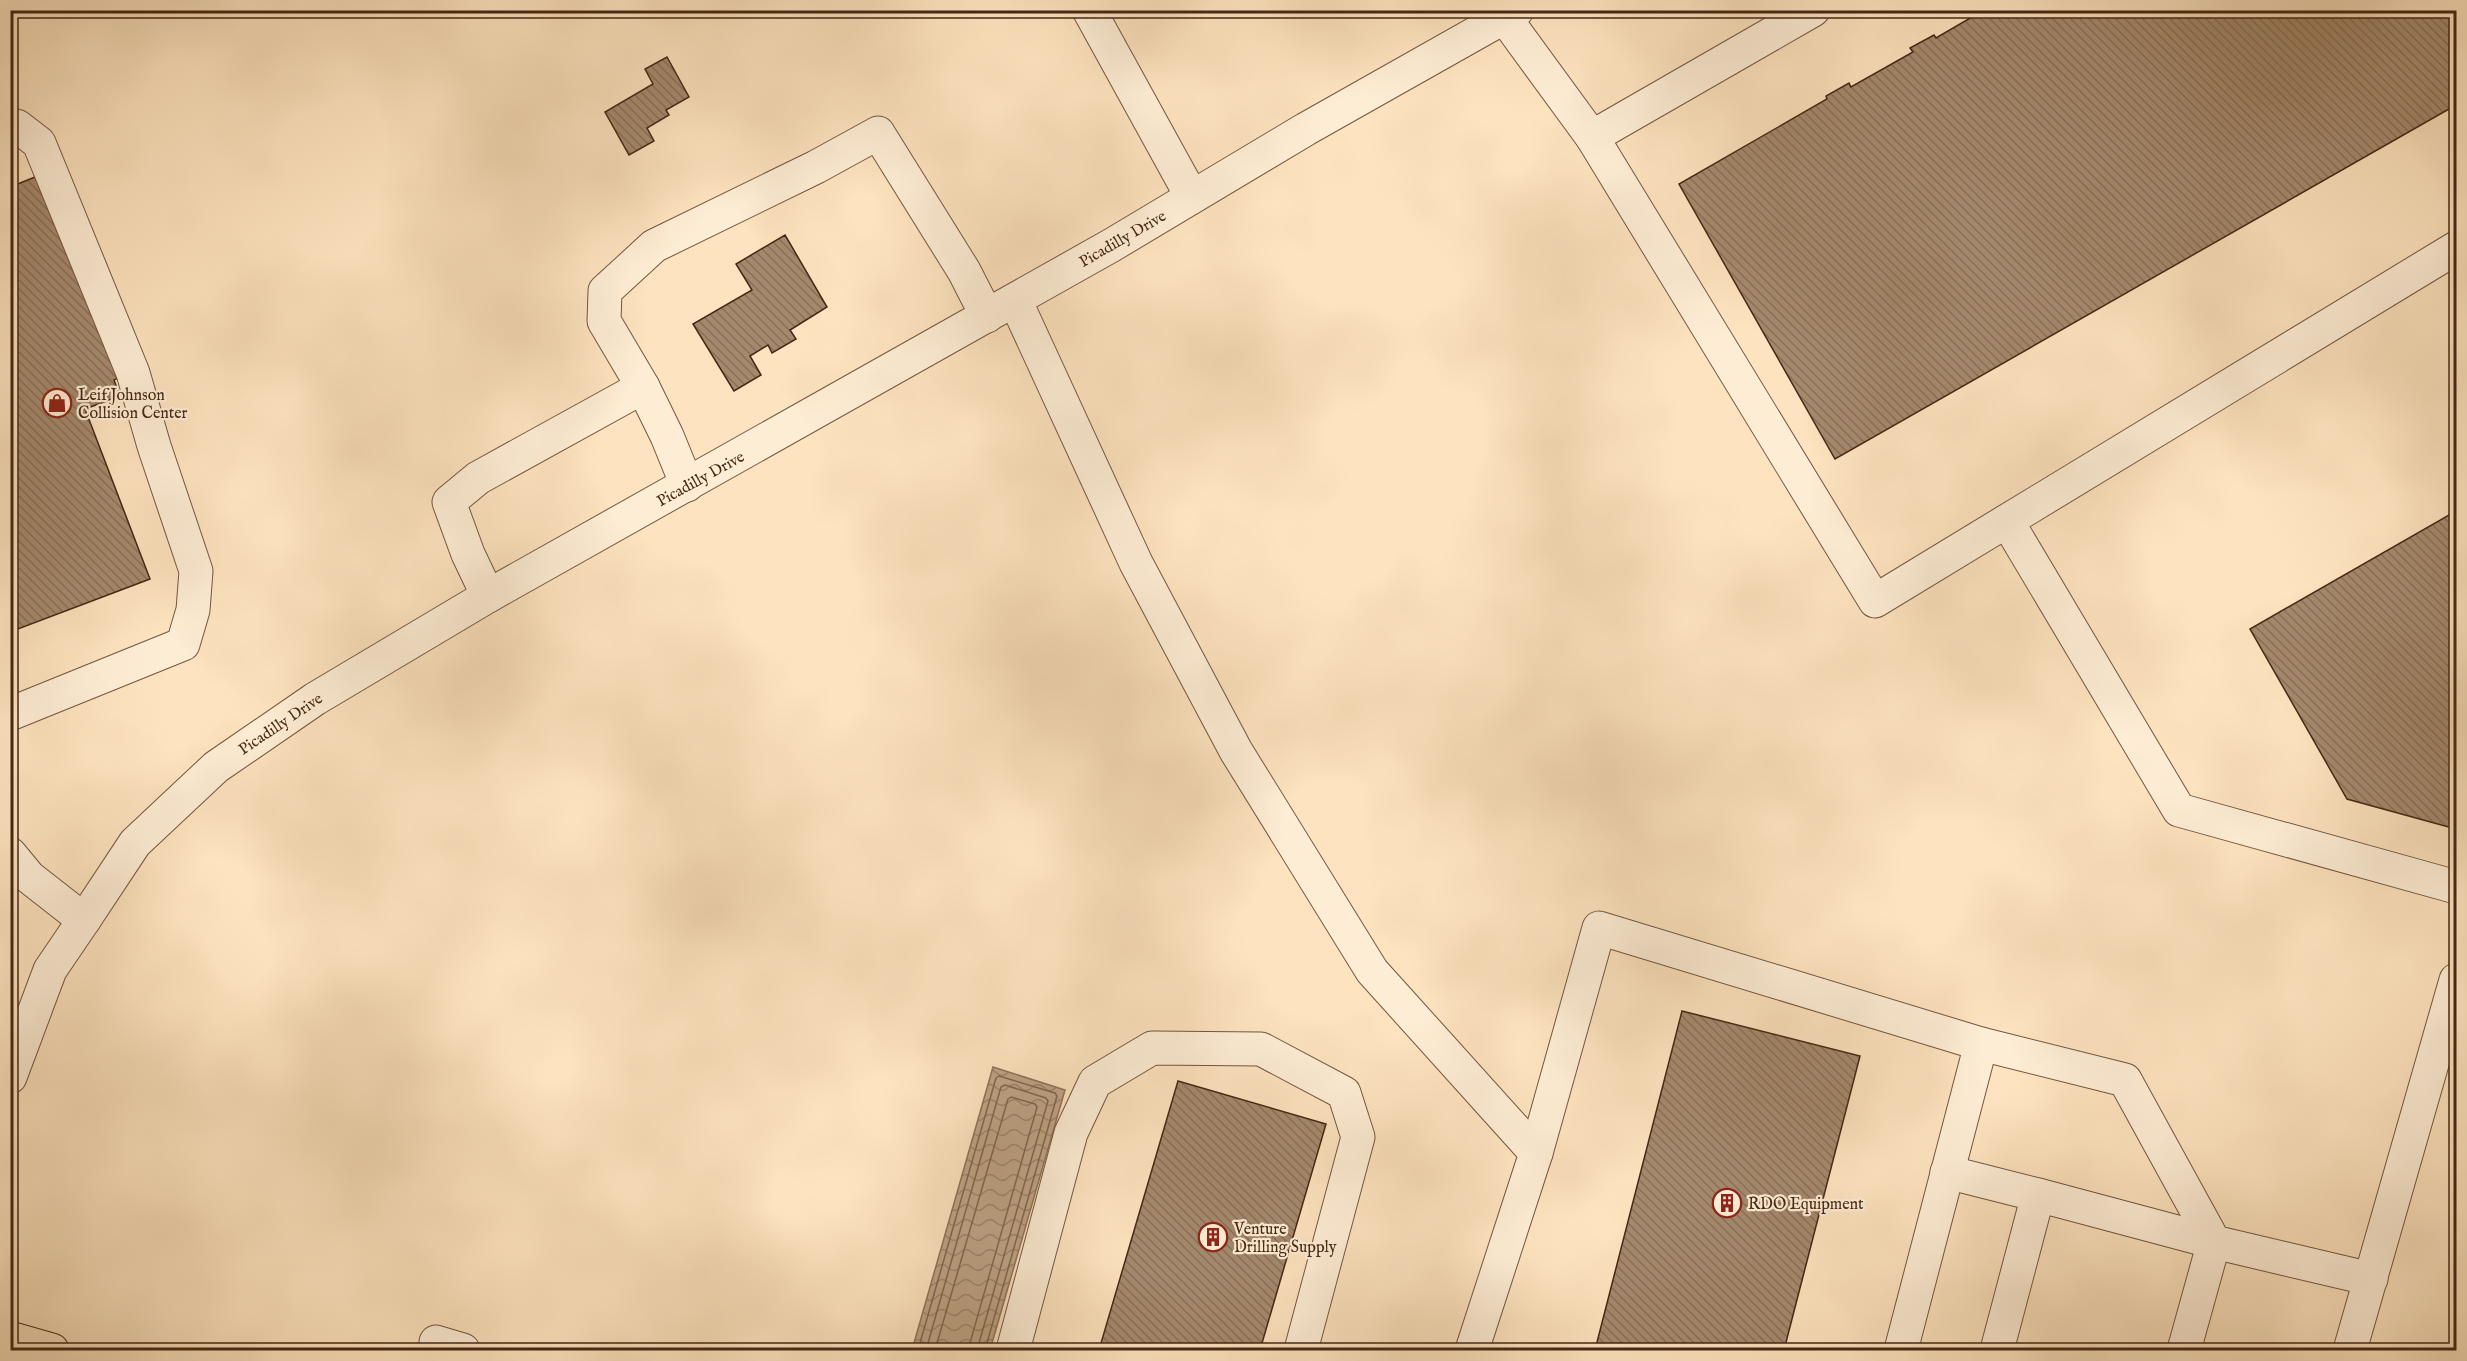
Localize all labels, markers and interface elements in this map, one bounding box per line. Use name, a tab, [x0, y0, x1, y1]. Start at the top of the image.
street label: Picadilly Drive	[1076, 207, 1170, 273]
place label: Leif Johnson Collision Center	[78, 386, 188, 424]
shop icon: Leif Johnson Collision Center	[41, 387, 73, 419]
street label: Picadilly Drive	[654, 447, 748, 512]
street label: Picadilly Drive	[235, 689, 327, 760]
building icon: RDO Equipment	[1711, 1187, 1743, 1219]
place label: RDO Equipment	[1748, 1195, 1864, 1215]
place label: Venture Drilling Supply	[1233, 1220, 1337, 1258]
building icon: Venture Drilling Supply	[1197, 1221, 1229, 1253]

